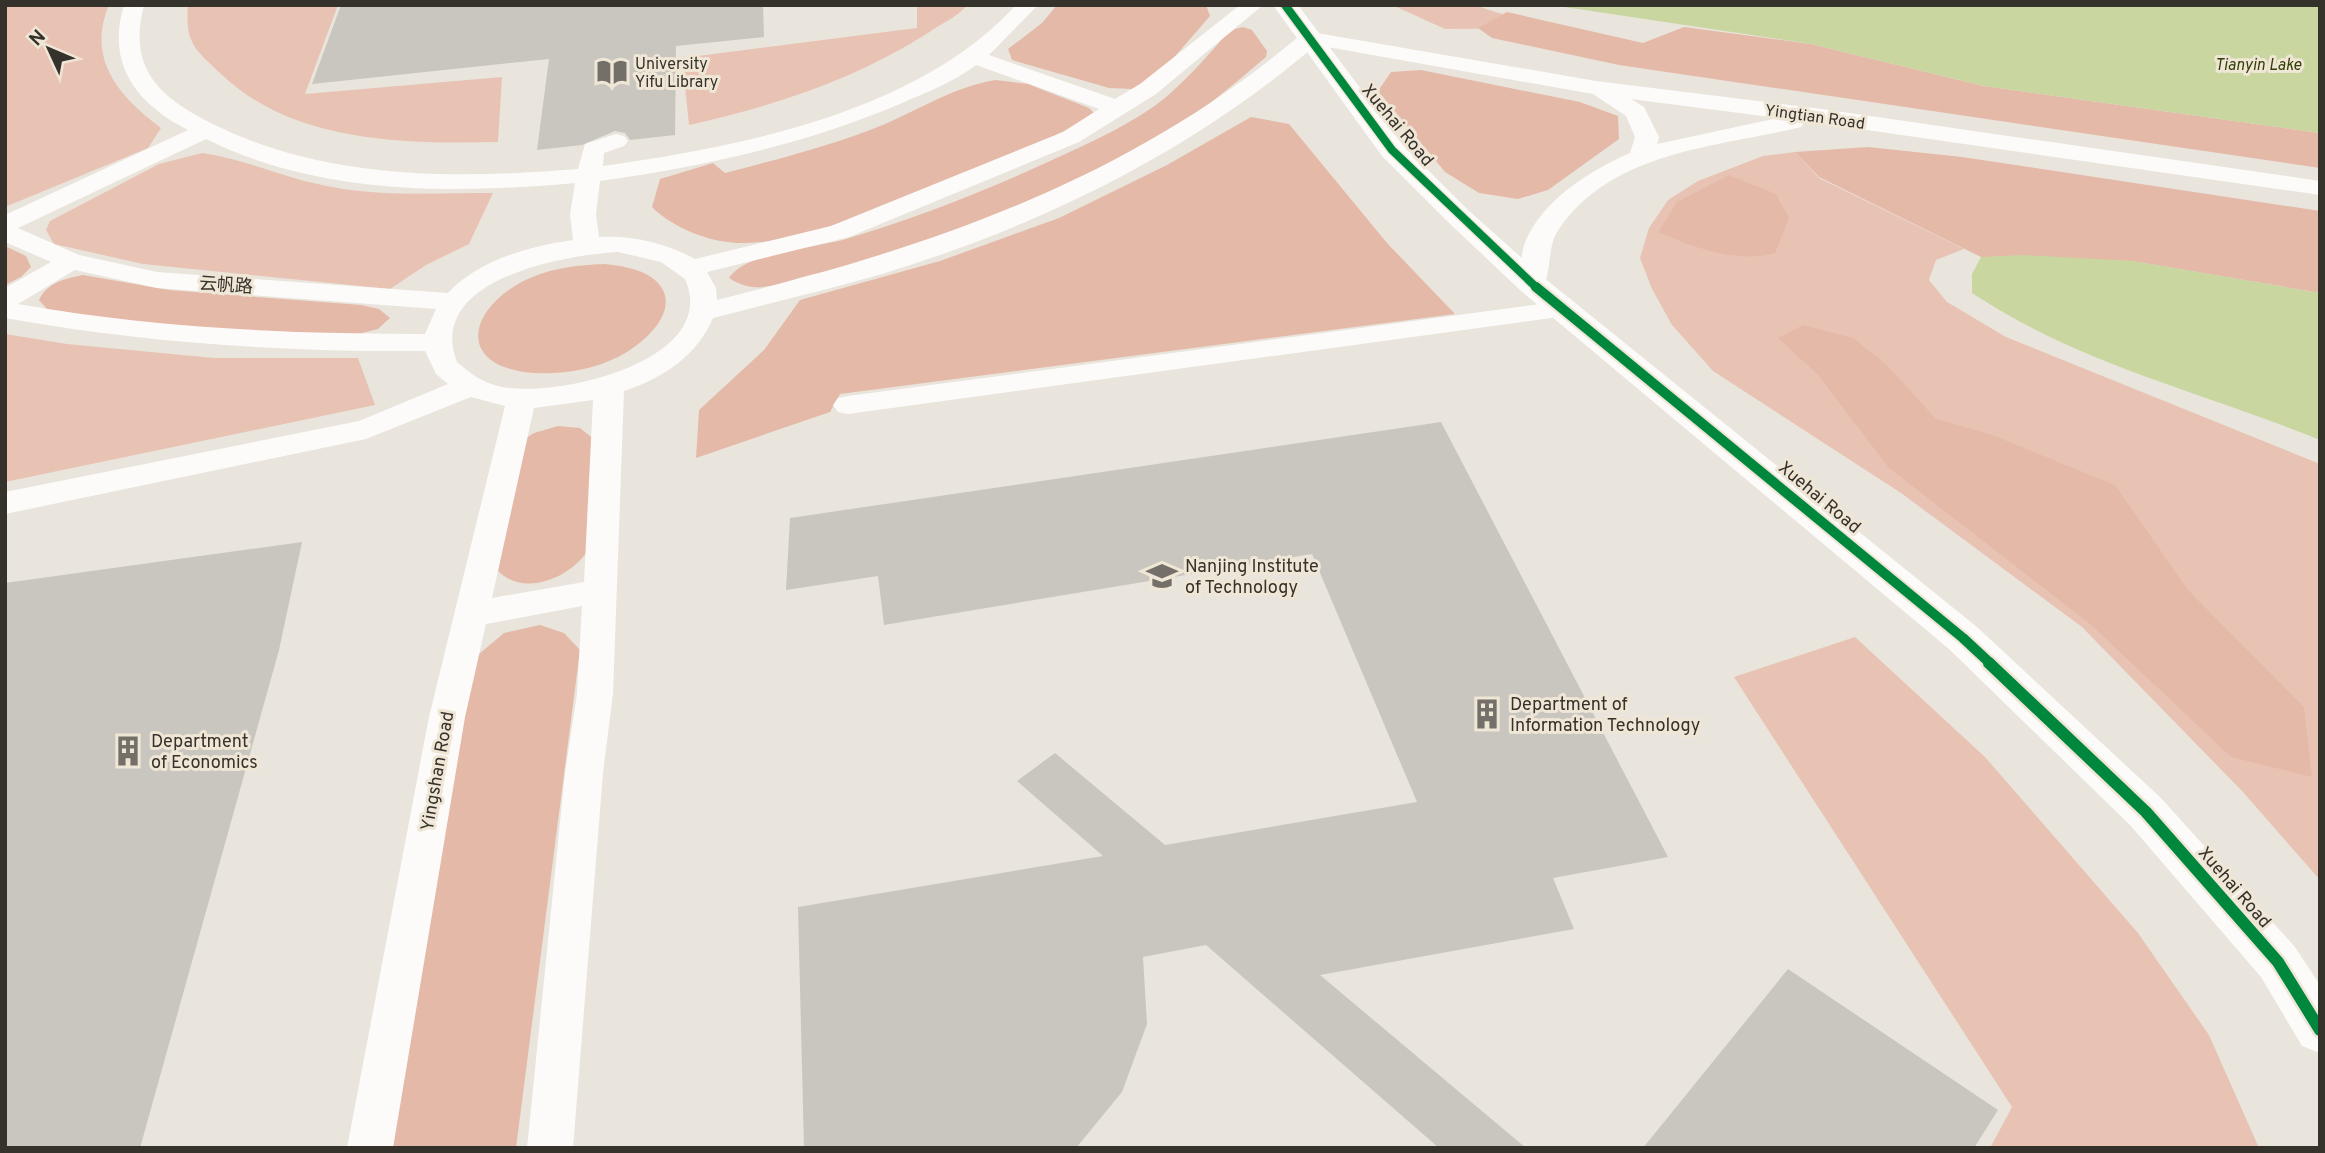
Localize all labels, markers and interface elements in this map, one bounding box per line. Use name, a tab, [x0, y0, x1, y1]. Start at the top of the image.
north arrow	[14, 14, 84, 84]
text: N	[25, 25, 52, 52]
library icon: University Yifu Library	[595, 55, 629, 89]
place label: University Yifu Library	[635, 55, 718, 93]
water label: Tianyin Lake	[2215, 56, 2302, 76]
street label: Xuehai Road	[1356, 80, 1438, 172]
street label: Yingtian Road	[1763, 101, 1866, 135]
street label: 云帆路	[198, 273, 254, 300]
street label: Xuehai Road	[1773, 457, 1865, 539]
place label: Nanjing Institute of Technology	[1185, 556, 1319, 600]
school or university icon: Nanjing Institute of Technology	[1145, 559, 1179, 593]
place label: Department of Information Technology	[1510, 694, 1700, 738]
building icon: Department of Information Technology	[1470, 697, 1504, 731]
street label: Yingshan Road	[417, 710, 460, 833]
place label: Department of Economics	[151, 731, 258, 775]
building icon: Department of Economics	[111, 734, 145, 768]
street label: Xuehai Road	[2192, 842, 2276, 934]

